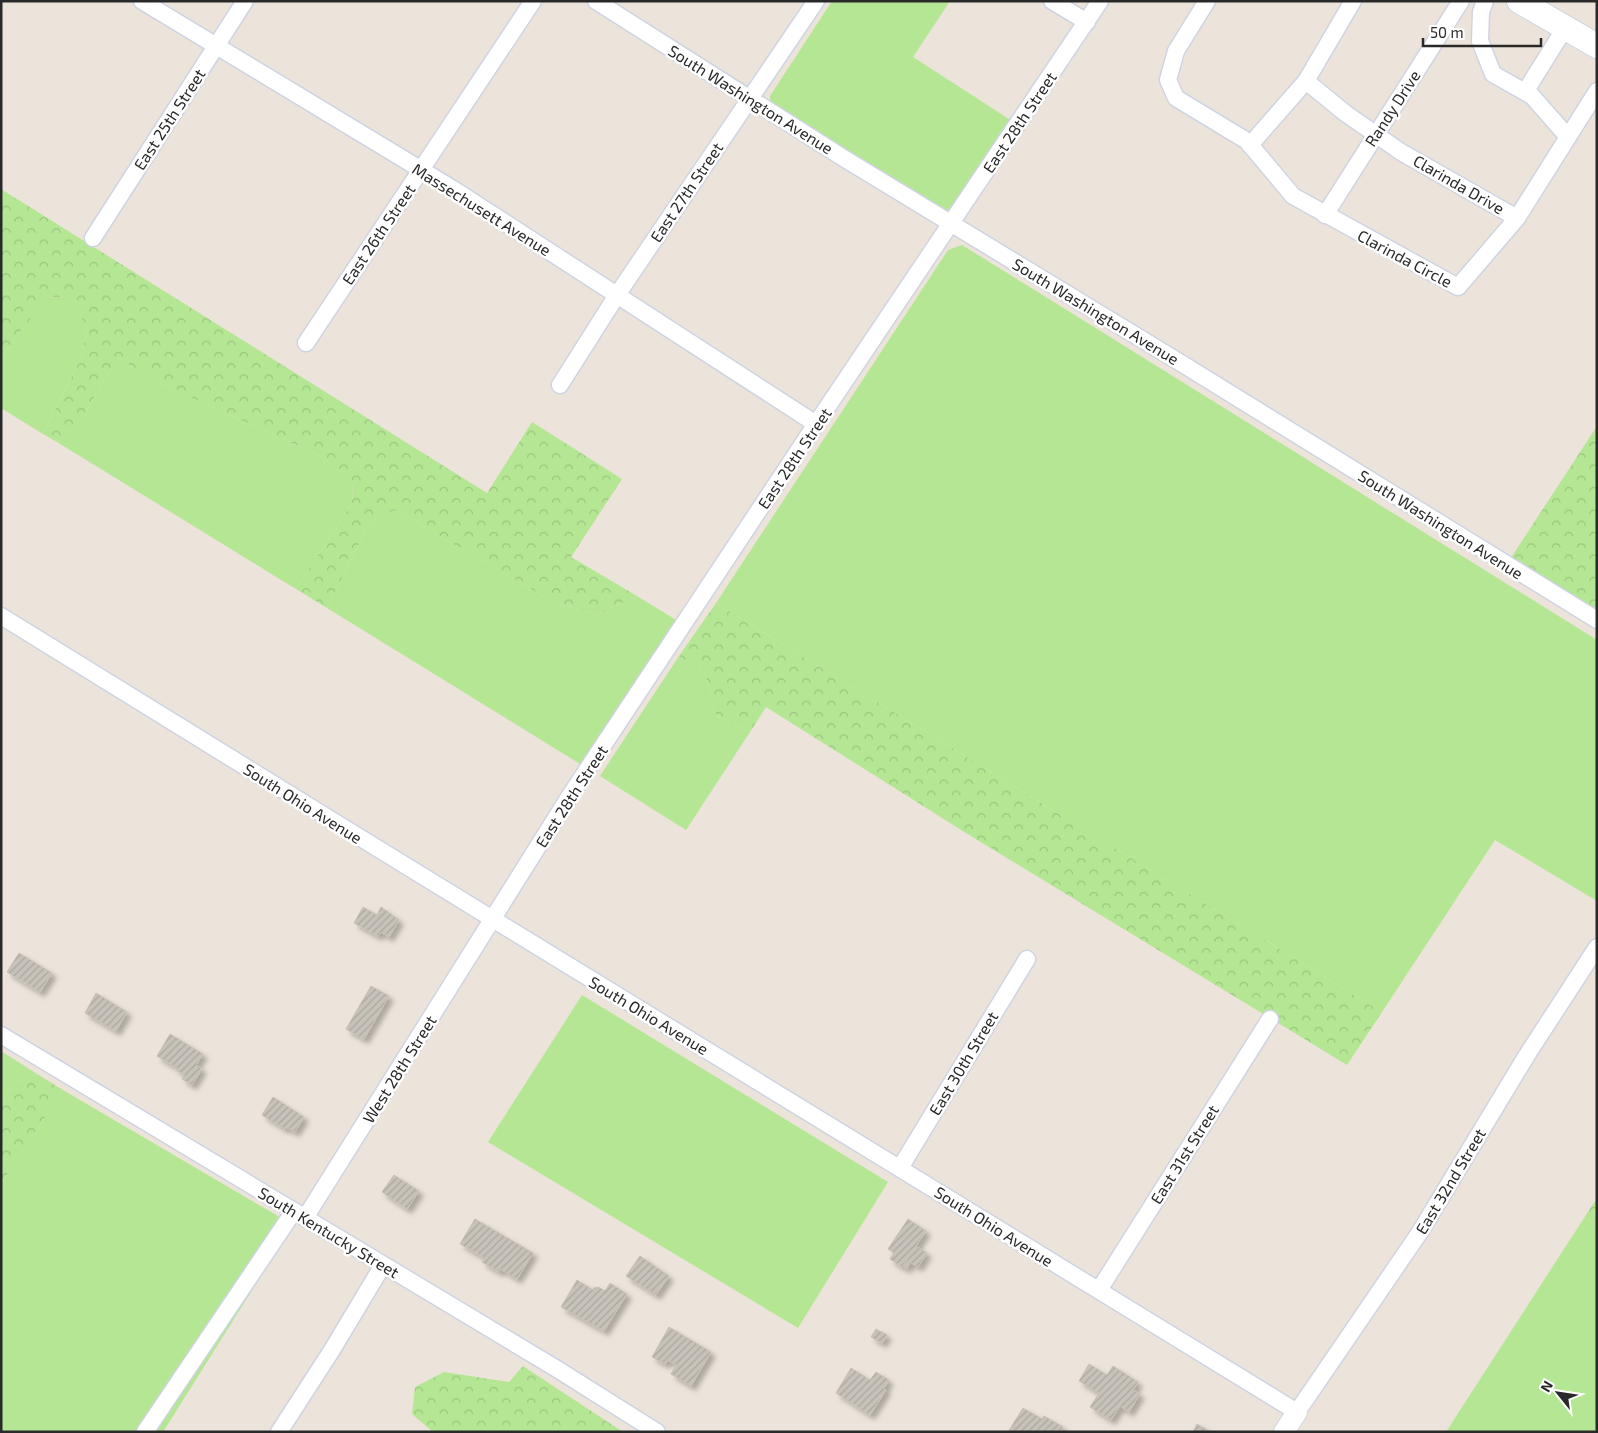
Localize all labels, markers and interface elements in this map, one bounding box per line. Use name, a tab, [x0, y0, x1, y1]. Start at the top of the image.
scale bar	[1423, 15, 1540, 47]
text: 50 m	[1430, 23, 1464, 41]
street label: South Washington Avenue	[665, 40, 837, 158]
street label: East 25th Street	[129, 65, 209, 173]
street label: Randy Drive	[1360, 66, 1424, 150]
street label: East 28th Street	[978, 68, 1060, 176]
street label: East 27th Street	[646, 139, 726, 245]
street label: Clarinda Drive	[1410, 150, 1508, 218]
street label: Massechusett Avenue	[409, 159, 555, 259]
street label: East 26th Street	[337, 180, 419, 288]
street label: Clarinda Circle	[1354, 225, 1456, 291]
street label: South Washington Avenue	[1009, 254, 1183, 368]
street label: East 28th Street	[753, 404, 835, 512]
street label: South Washington Avenue	[1355, 465, 1527, 583]
street label: East 28th Street	[531, 741, 611, 851]
street label: South Ohio Avenue	[240, 759, 366, 847]
street label: South Ohio Avenue	[586, 972, 712, 1058]
street label: East 30th Street	[925, 1008, 1001, 1118]
street label: West 28th Street	[358, 1012, 440, 1126]
street label: East 31st Street	[1146, 1101, 1222, 1207]
street label: East 32nd Street	[1411, 1125, 1489, 1237]
street label: South Kentucky Street	[255, 1182, 403, 1282]
street label: South Ohio Avenue	[931, 1182, 1057, 1270]
north arrow	[1533, 1368, 1583, 1418]
text: N	[1536, 1378, 1556, 1395]

